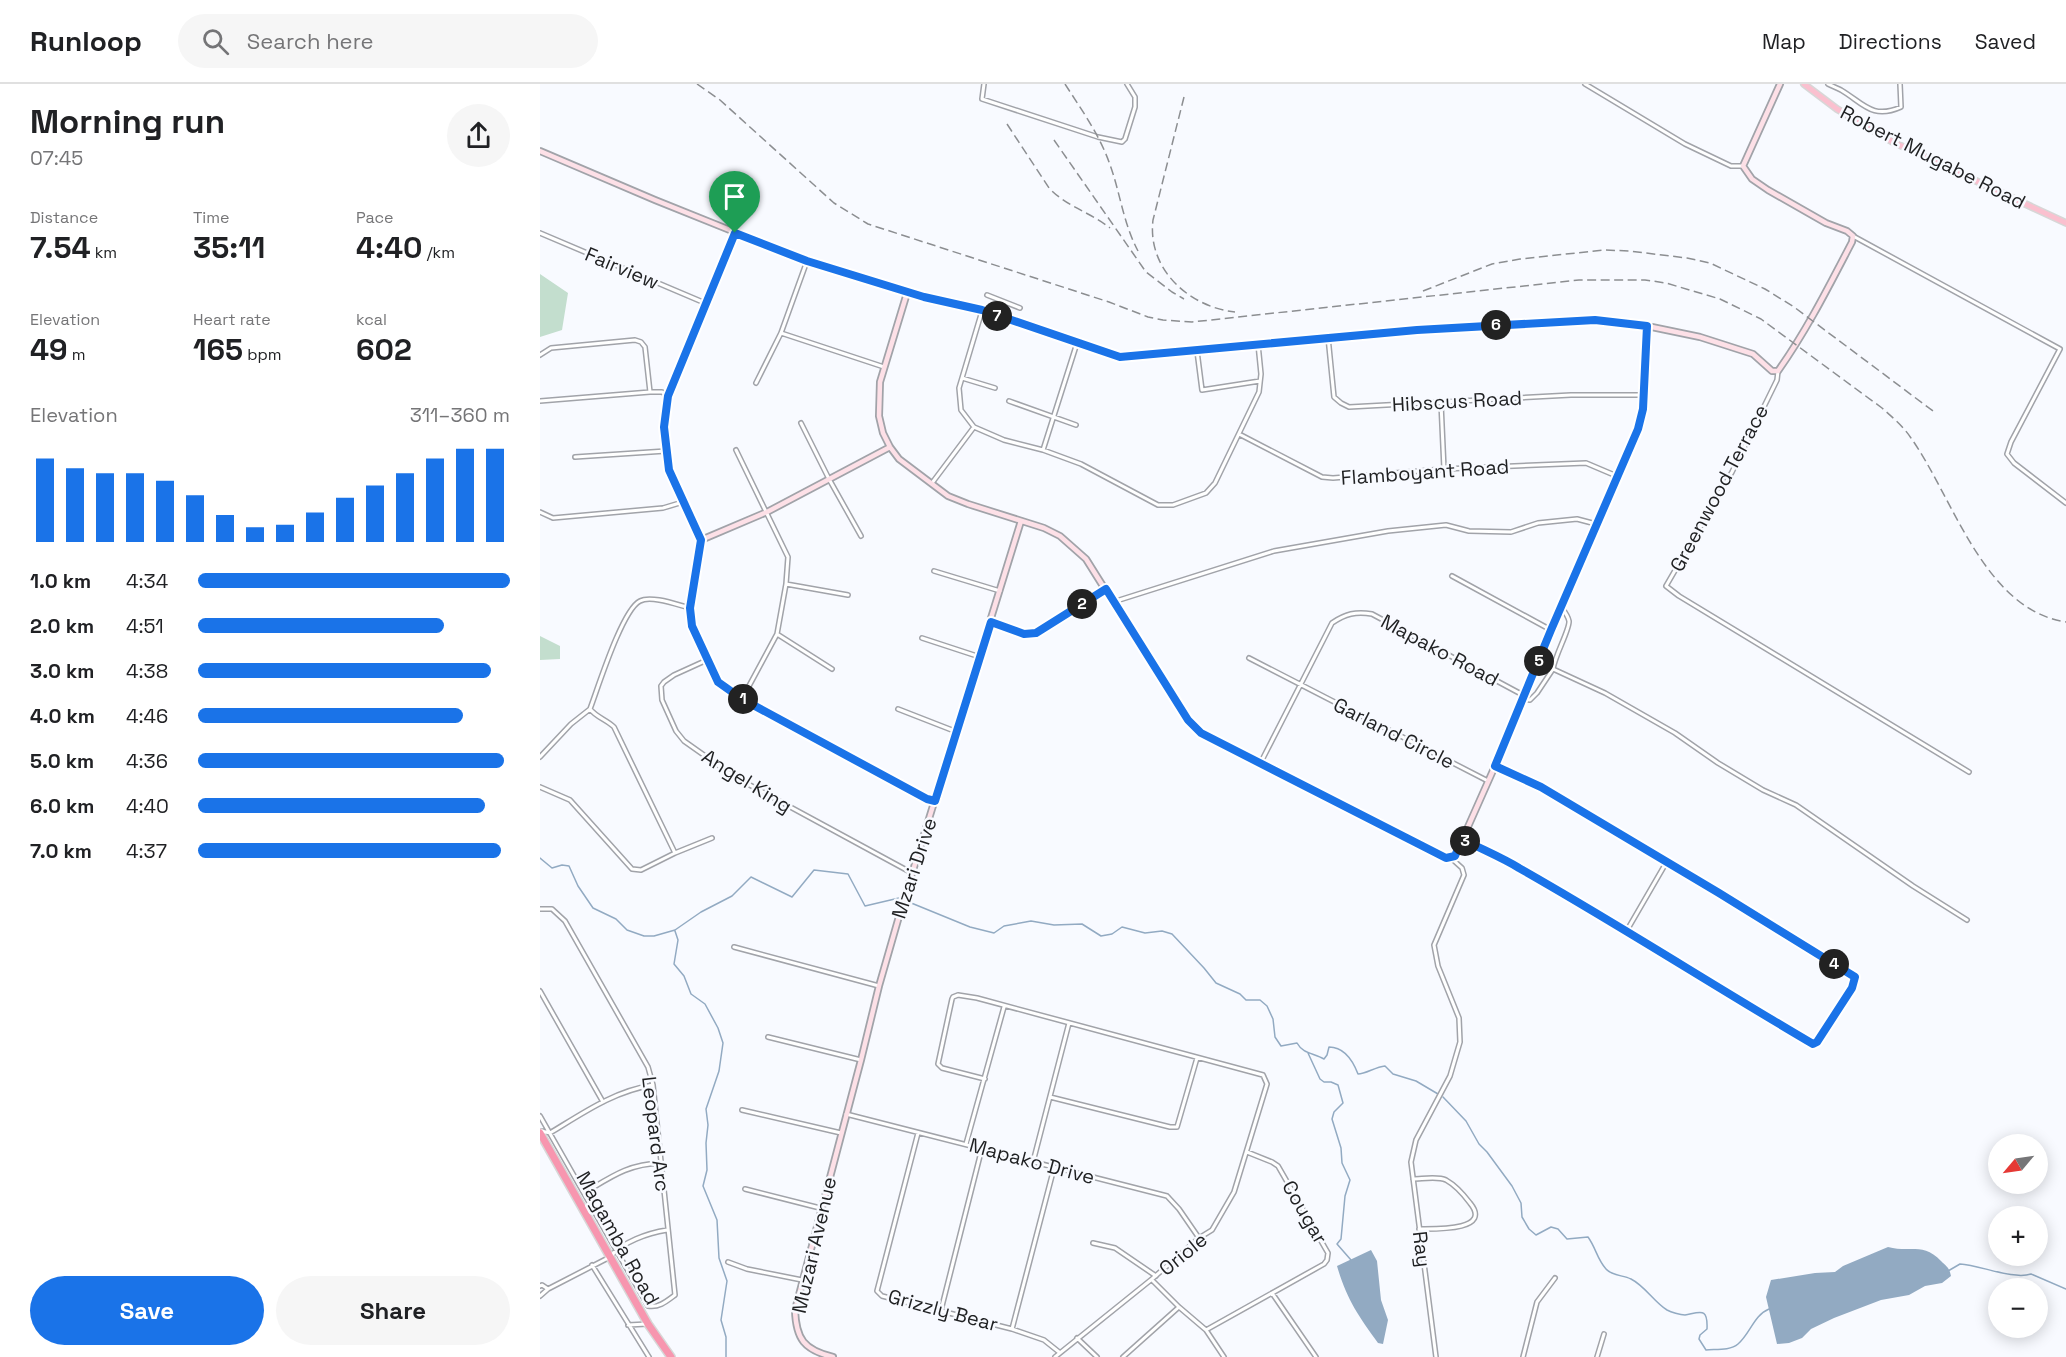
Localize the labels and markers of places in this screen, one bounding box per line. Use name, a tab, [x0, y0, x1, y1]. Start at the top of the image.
pin	[709, 171, 760, 233]
pin: 7	[982, 301, 1012, 331]
pin: 6	[1481, 310, 1511, 340]
pin: 2	[1067, 589, 1097, 619]
pin: 5	[1524, 646, 1554, 676]
pin: 1	[728, 684, 758, 714]
pin: 3	[1450, 826, 1480, 856]
pin: 4	[1819, 949, 1849, 979]

